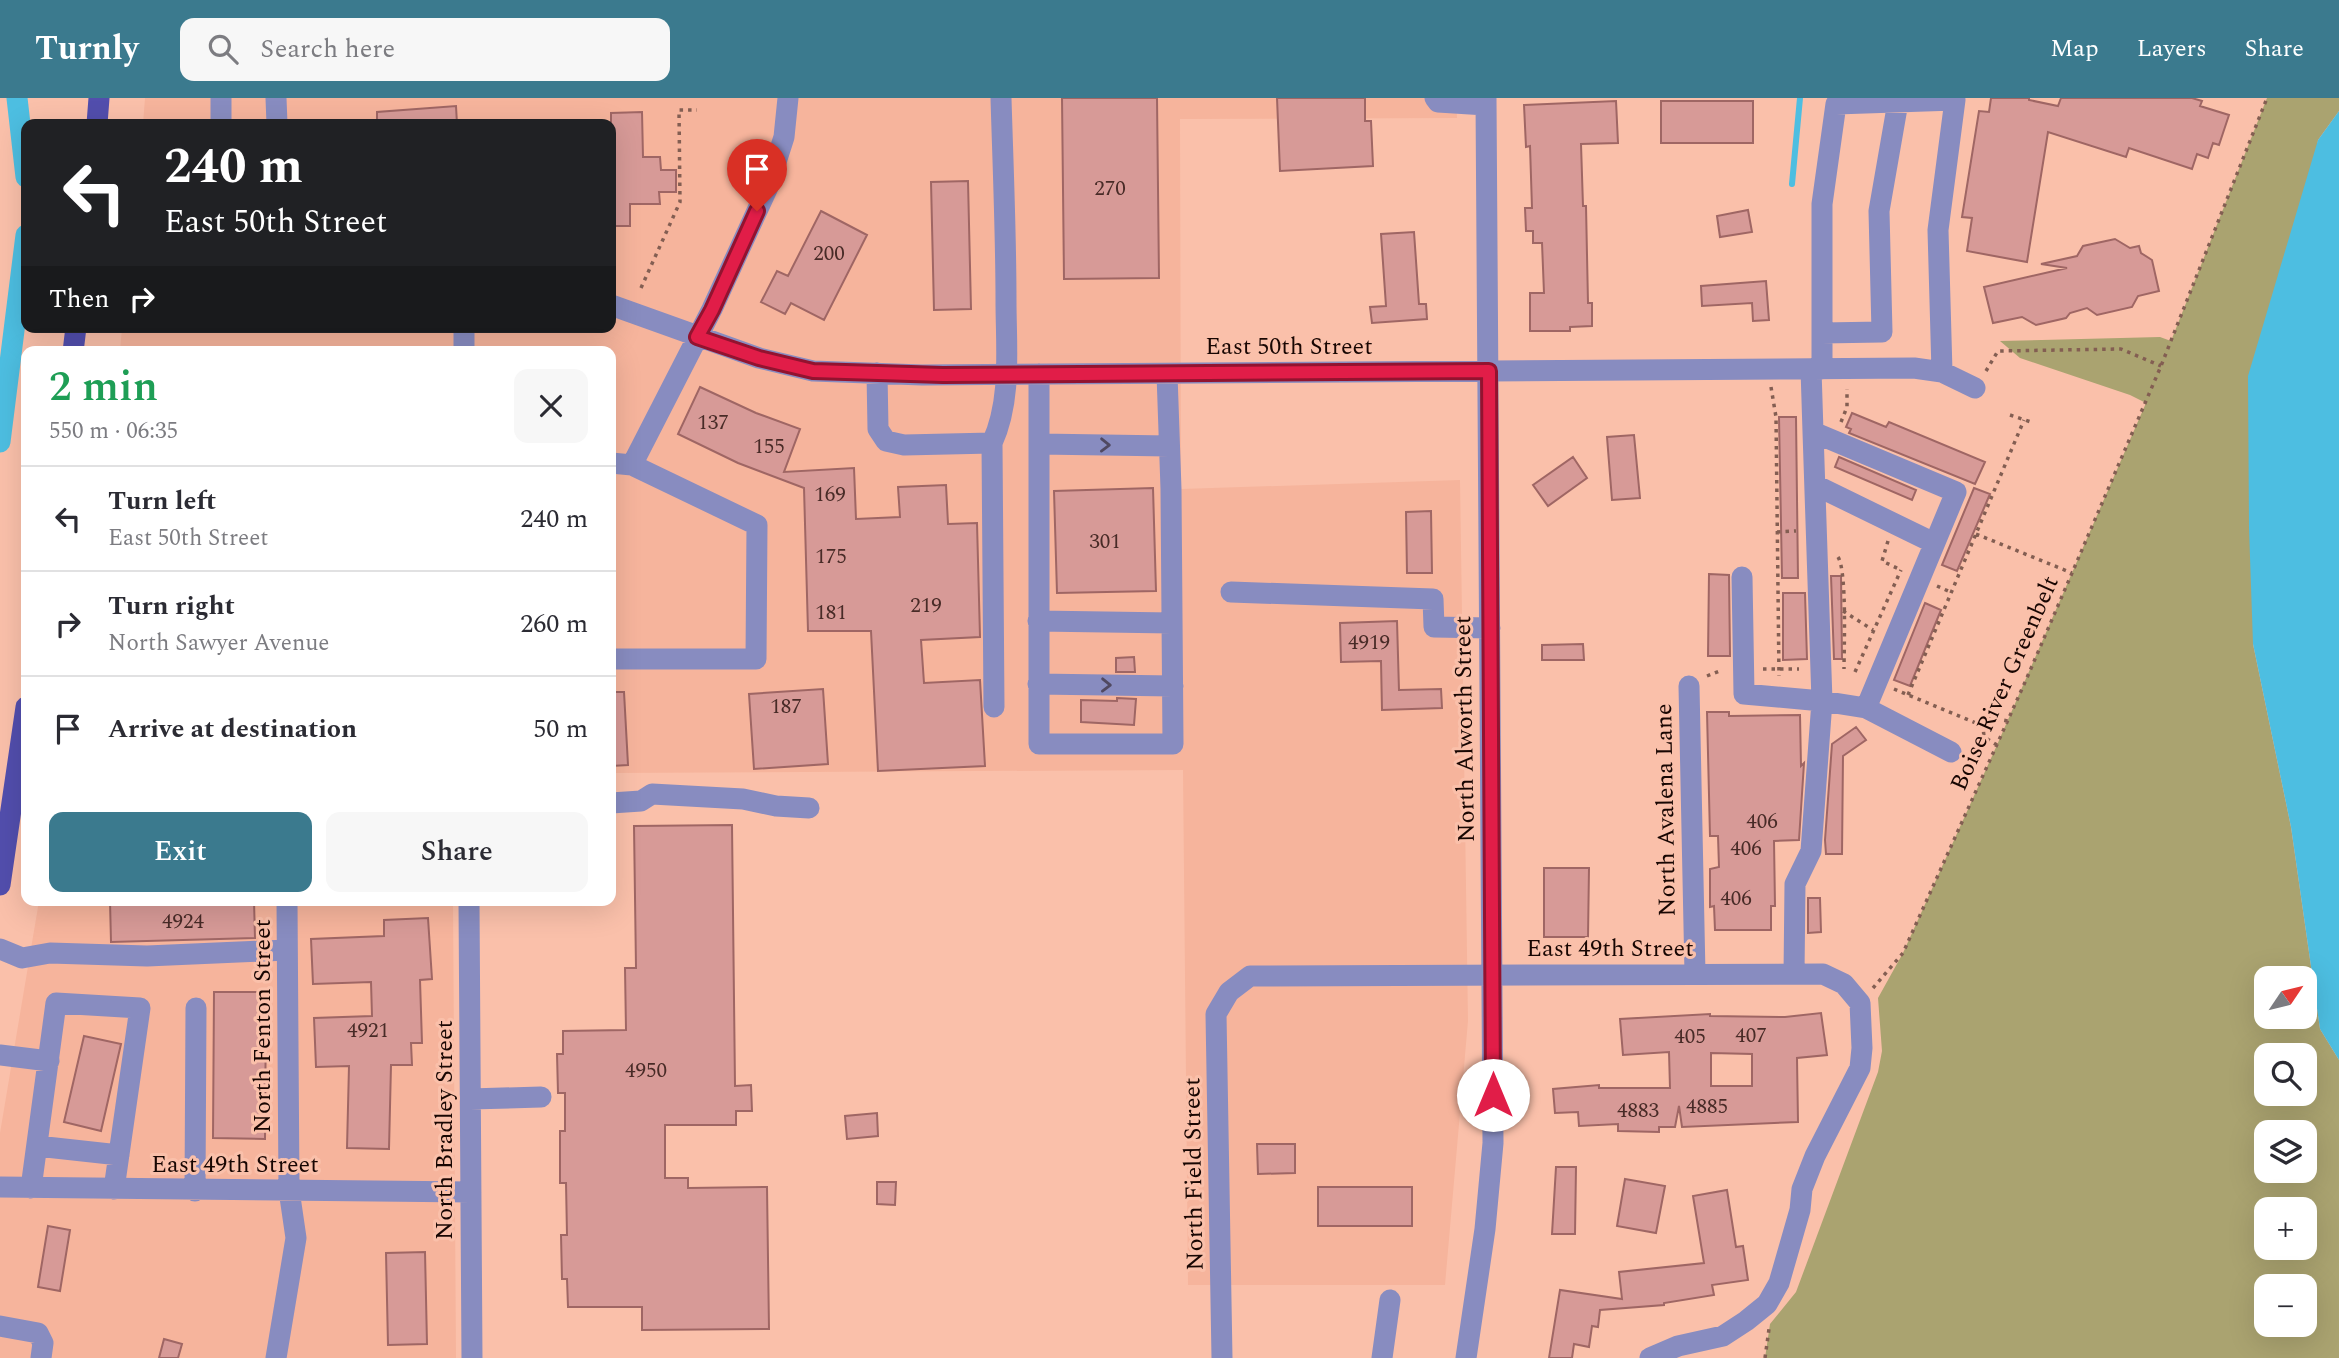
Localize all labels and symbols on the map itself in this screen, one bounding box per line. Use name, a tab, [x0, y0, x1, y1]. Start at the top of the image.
pin	[727, 139, 787, 211]
house number: 270	[1094, 173, 1126, 205]
house number: 200	[813, 238, 845, 270]
street label: East 50th Street	[1205, 329, 1373, 365]
house number: 137	[697, 407, 729, 439]
house number: 155	[753, 431, 785, 463]
one-way arrow	[1100, 437, 1110, 453]
house number: 169	[814, 479, 846, 511]
house number: 301	[1089, 526, 1121, 558]
house number: 175	[815, 541, 847, 573]
street label: Boise River Greenbelt	[1941, 570, 2069, 797]
house number: 219	[910, 590, 942, 622]
house number: 181	[815, 597, 847, 629]
street label: North Alworth Street	[1445, 615, 1485, 843]
house number: 4919	[1348, 627, 1390, 659]
one-way arrow	[1101, 677, 1112, 693]
house number: 187	[770, 691, 802, 723]
street label: North Avalena Lane	[1646, 703, 1686, 917]
house number: 406	[1746, 806, 1778, 838]
house number: 406	[1730, 833, 1762, 865]
house number: 406	[1720, 883, 1752, 915]
house number: 4924	[162, 906, 204, 938]
street label: North Fenton Street	[245, 919, 281, 1133]
street label: East 49th Street	[1526, 931, 1694, 967]
north arrow	[2254, 966, 2317, 1029]
house number: 4921	[347, 1015, 389, 1047]
street label: North Bradley Street	[427, 1020, 463, 1240]
house number: 407	[1735, 1020, 1767, 1052]
house number: 405	[1674, 1021, 1706, 1053]
house number: 4950	[625, 1055, 667, 1087]
position arrow	[1456, 1058, 1530, 1132]
street label: North Field Street	[1174, 1077, 1214, 1271]
house number: 4885	[1686, 1091, 1728, 1123]
house number: 4883	[1617, 1095, 1659, 1127]
street label: East 49th Street	[151, 1147, 319, 1183]

